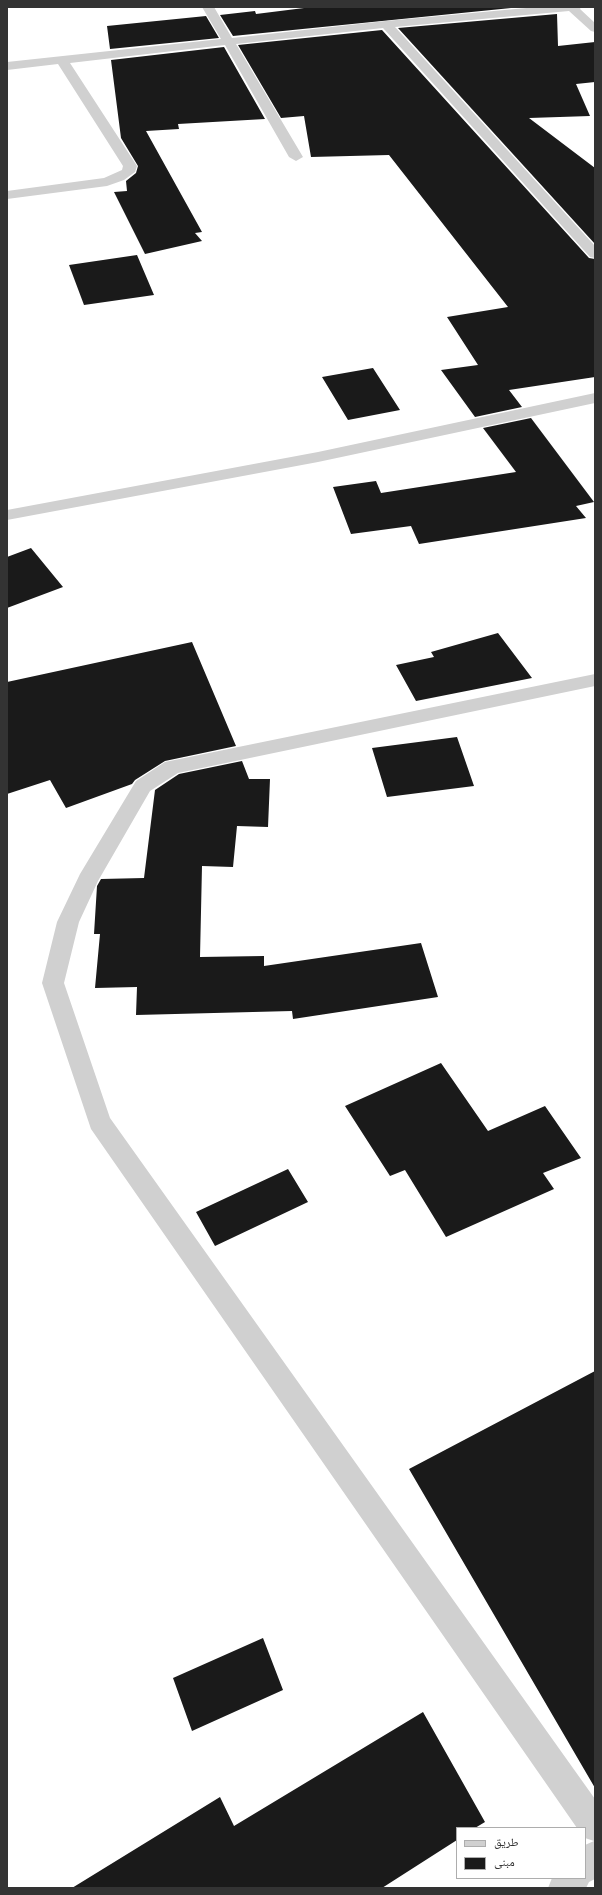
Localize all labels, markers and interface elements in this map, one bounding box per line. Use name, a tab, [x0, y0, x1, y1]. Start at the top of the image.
legend	[456, 1827, 586, 1879]
text: طريق	[494, 1834, 519, 1849]
text: مبنى	[494, 1854, 515, 1869]

